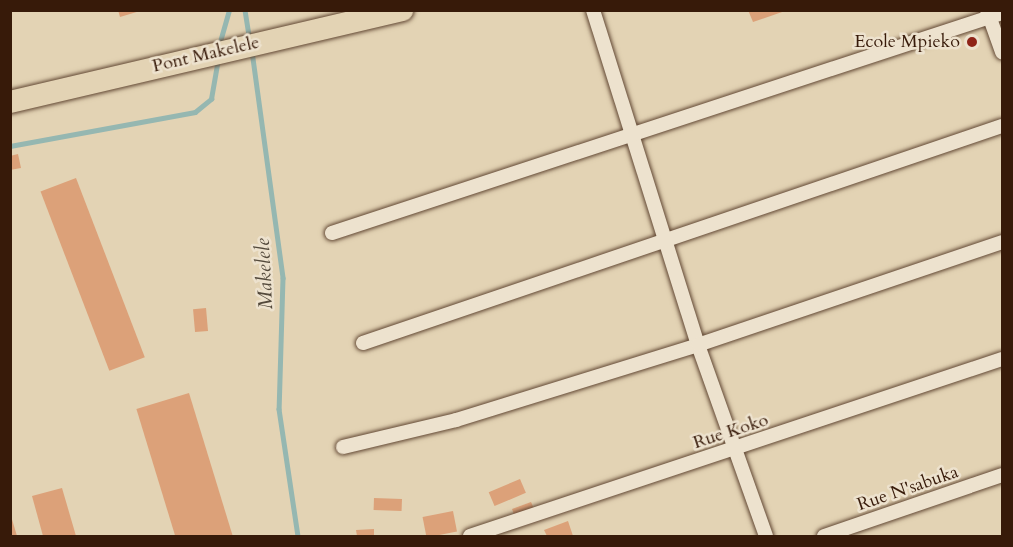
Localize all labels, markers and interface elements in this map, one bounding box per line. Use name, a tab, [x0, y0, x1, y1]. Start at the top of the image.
place label: Ecole Mpieko	[854, 31, 960, 53]
street label: Pont Makelele	[150, 32, 262, 78]
marker: Ecole Mpieko	[965, 35, 979, 49]
water label: Makelele	[250, 238, 278, 310]
street label: Rue Koko	[691, 410, 771, 454]
street label: Rue N'sabuka	[855, 462, 961, 516]

